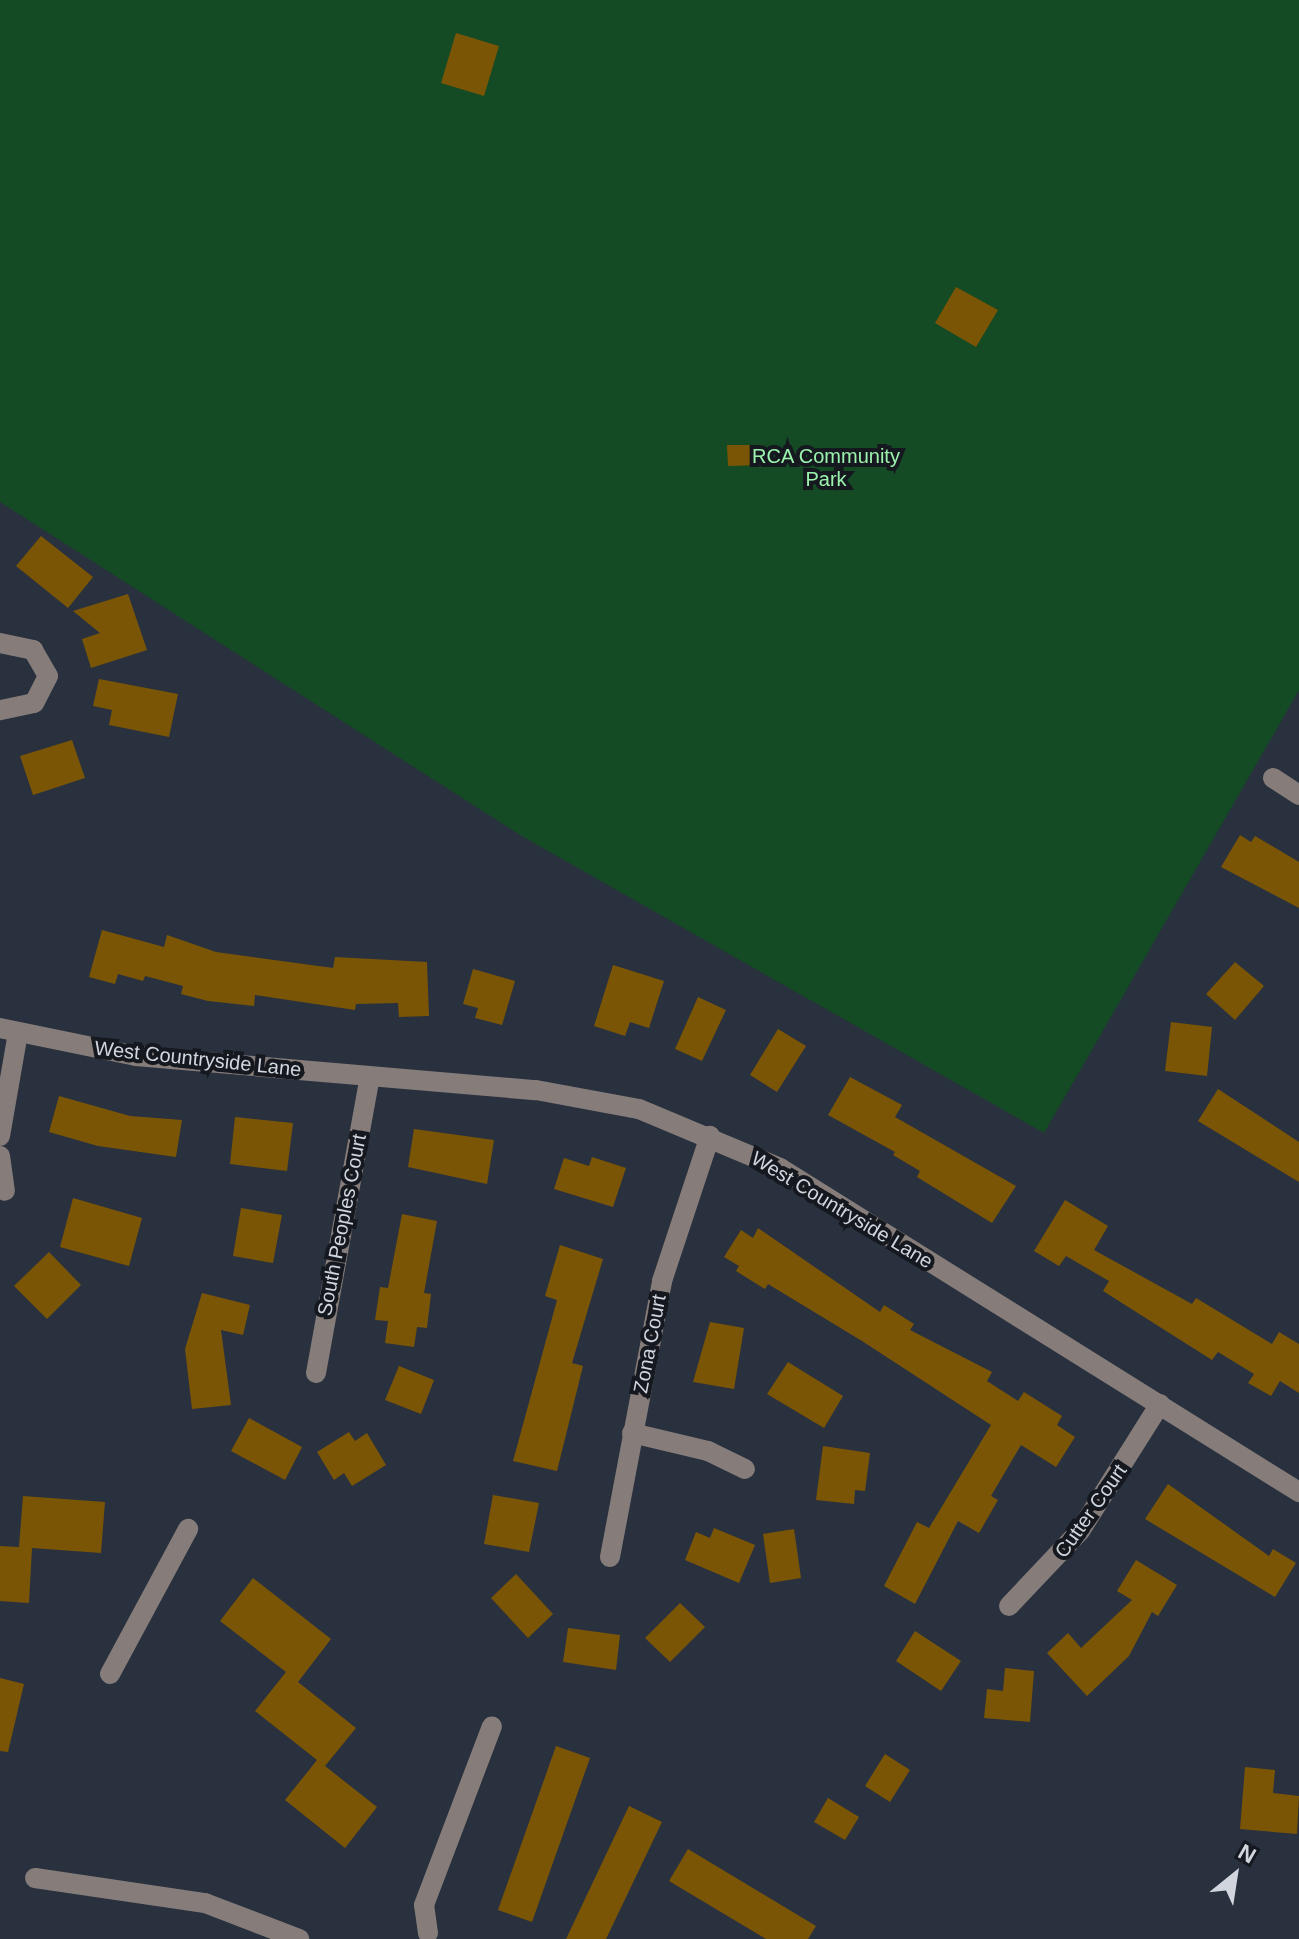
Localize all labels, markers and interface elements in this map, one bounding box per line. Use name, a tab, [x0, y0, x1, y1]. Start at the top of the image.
park label: RCA Community Park	[752, 445, 900, 492]
street label: West Countryside Lane	[94, 1036, 302, 1082]
street label: South Peoples Court	[313, 1132, 371, 1318]
street label: West Countryside Lane	[747, 1146, 937, 1274]
street label: Zona Court	[629, 1293, 671, 1395]
street label: Cutter Court	[1050, 1460, 1132, 1562]
north arrow	[1195, 1835, 1275, 1915]
text: N	[1234, 1839, 1260, 1869]

